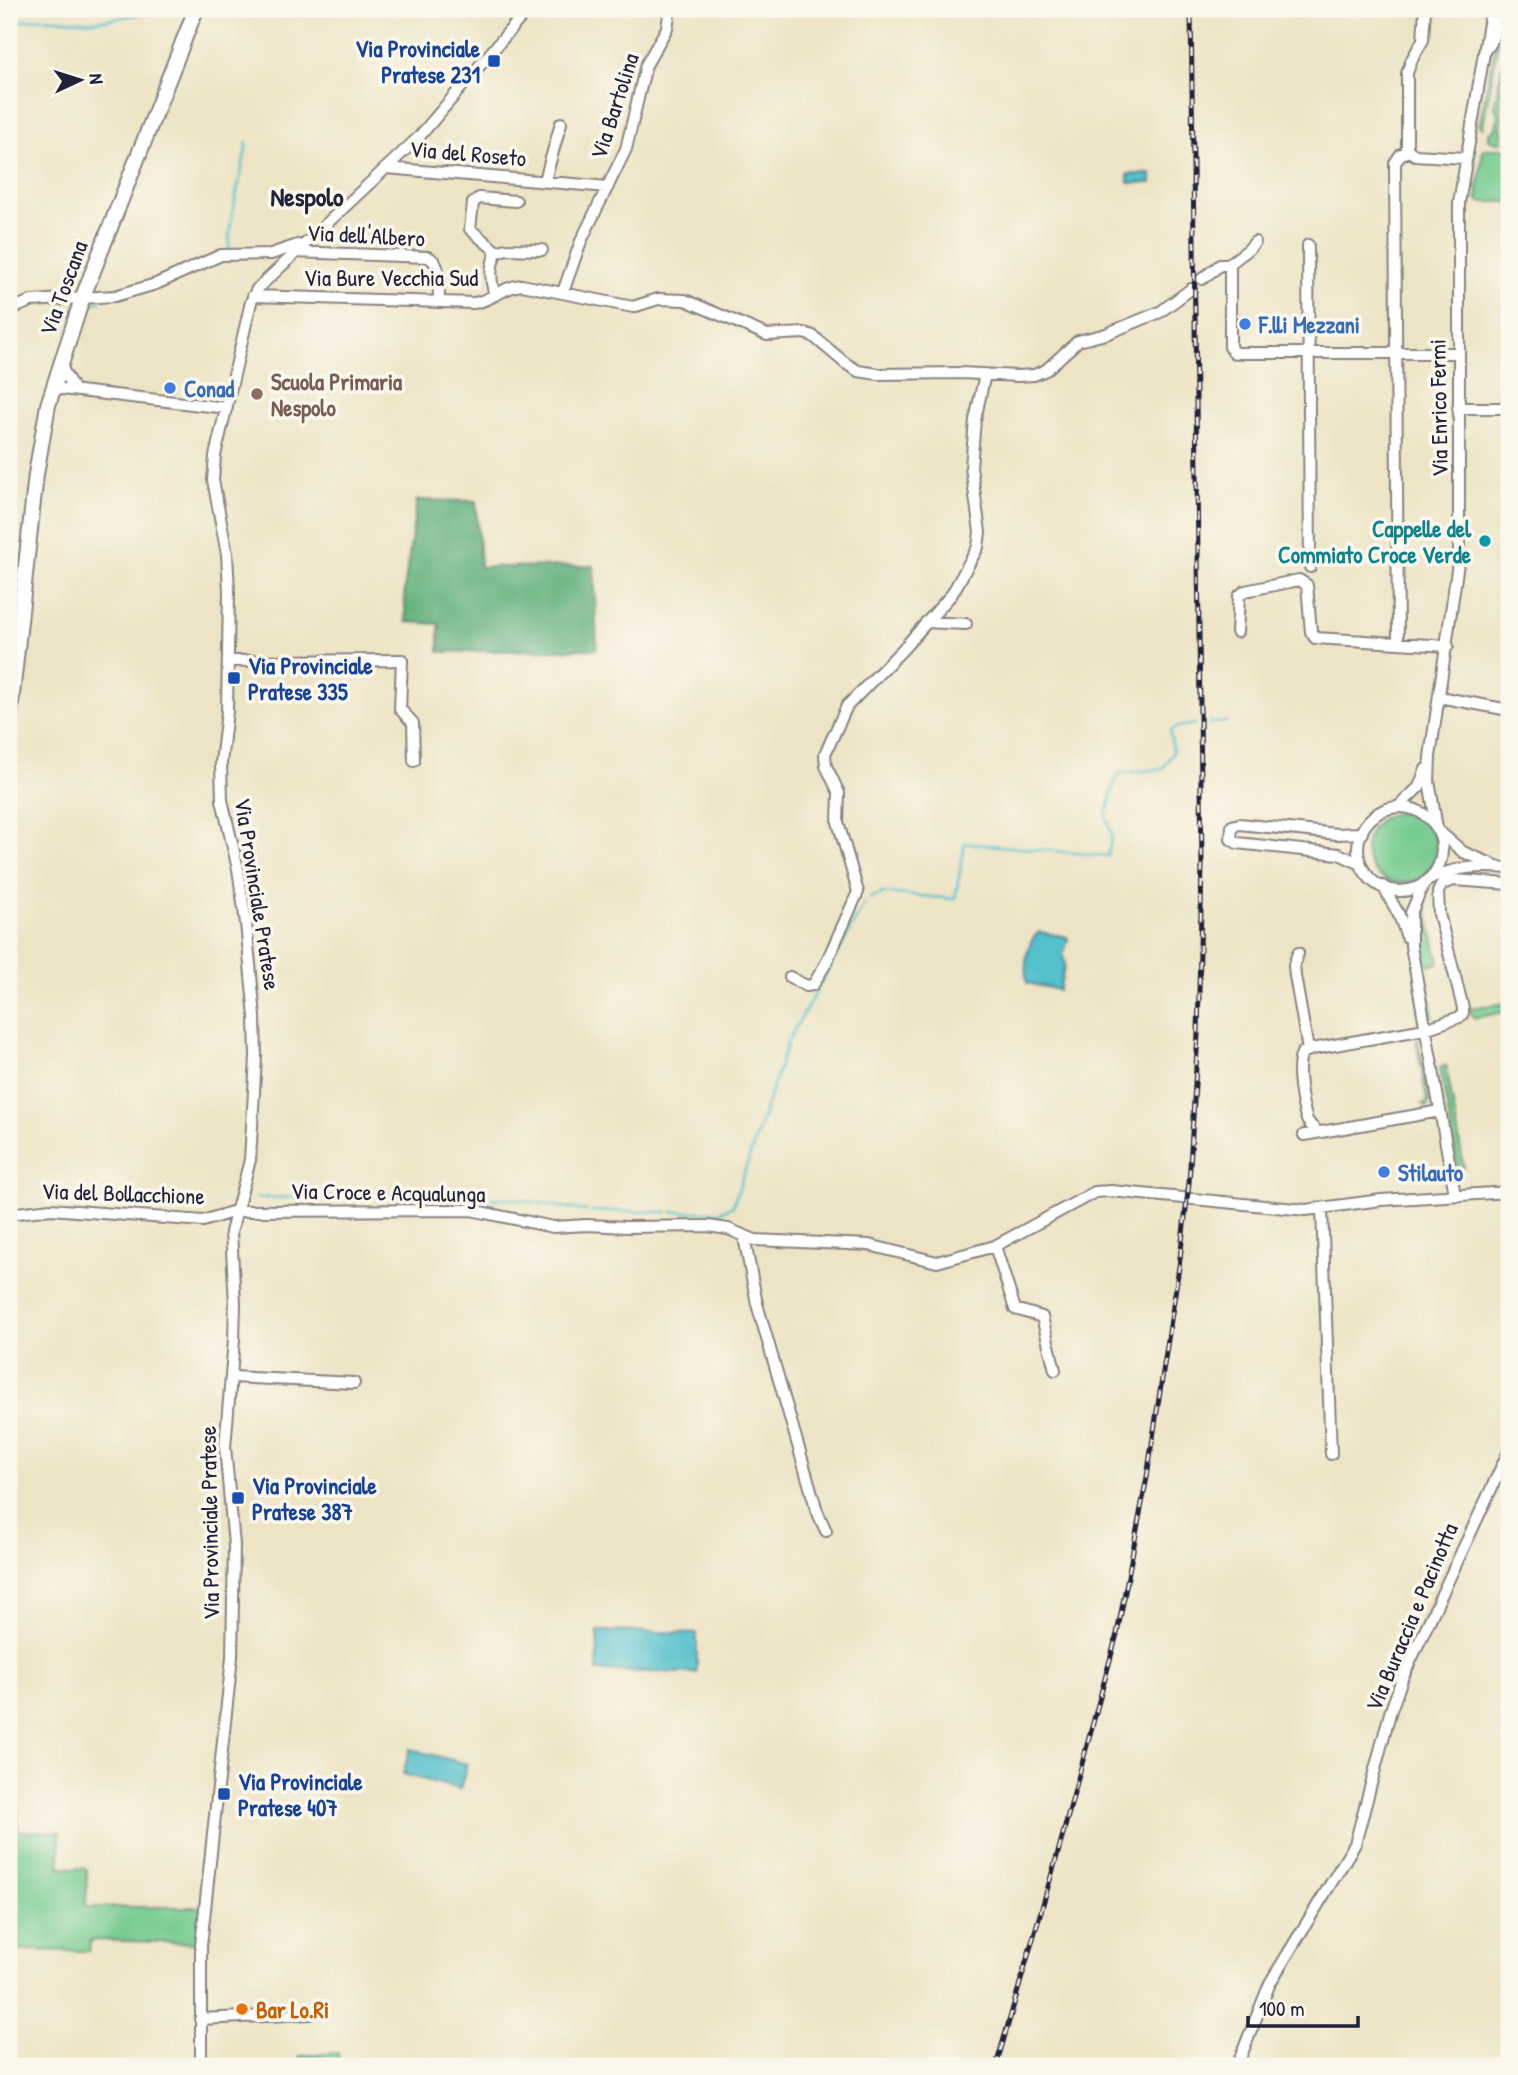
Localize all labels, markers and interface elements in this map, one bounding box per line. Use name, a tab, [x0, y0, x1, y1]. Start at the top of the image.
place label: Via Provinciale Pratese 231	[355, 33, 481, 90]
north arrow	[46, 46, 116, 116]
street label: Via Bartolina	[582, 49, 646, 163]
marker: Via Provinciale Pratese 231	[486, 53, 502, 69]
text: N	[84, 73, 110, 85]
street label: Via del Roseto	[408, 132, 528, 174]
district label: Nespolo	[270, 179, 344, 215]
street label: Via dell'Albero	[306, 216, 426, 254]
street label: Via Toscana	[32, 236, 94, 340]
street label: Via Bure Vecchia Sud	[304, 262, 478, 293]
place label: F.lli Mezzani	[1258, 309, 1360, 340]
marker: F.lli Mezzani	[1237, 316, 1253, 332]
street label: Via Enrico Fermi	[1421, 339, 1455, 477]
place label: Scuola Primaria Nespolo	[271, 366, 402, 424]
place label: Conad	[184, 373, 234, 404]
marker: Conad	[162, 380, 178, 396]
marker: Scuola Primaria Nespolo	[249, 386, 265, 402]
place label: Cappelle del Commiato Croce Verde	[1278, 513, 1472, 570]
marker: Cappelle del Commiato Croce Verde	[1477, 533, 1493, 549]
place label: Via Provinciale Pratese 335	[248, 650, 374, 707]
marker: Via Provinciale Pratese 335	[226, 670, 242, 686]
street label: Via Provinciale Pratese	[228, 796, 288, 992]
place label: Stilauto	[1398, 1157, 1464, 1188]
marker: Stilauto	[1376, 1164, 1392, 1180]
street label: Via del Bollacchione	[41, 1175, 205, 1211]
street label: Via Croce e Acqualunga	[290, 1175, 486, 1209]
street label: Via Provinciale Pratese	[192, 1426, 226, 1620]
place label: Via Provinciale Pratese 387	[252, 1470, 378, 1527]
marker: Via Provinciale Pratese 387	[230, 1490, 246, 1506]
street label: Via Buraccia e Pacinotta	[1357, 1518, 1465, 1716]
place label: Via Provinciale Pratese 407	[238, 1766, 364, 1823]
marker: Via Provinciale Pratese 407	[216, 1786, 232, 1802]
scale bar	[1248, 1984, 1359, 2028]
place label: Bar Lo.Ri	[256, 1994, 329, 2025]
text: 100 m	[1259, 1994, 1305, 2023]
marker: Bar Lo.Ri	[234, 2001, 250, 2017]

